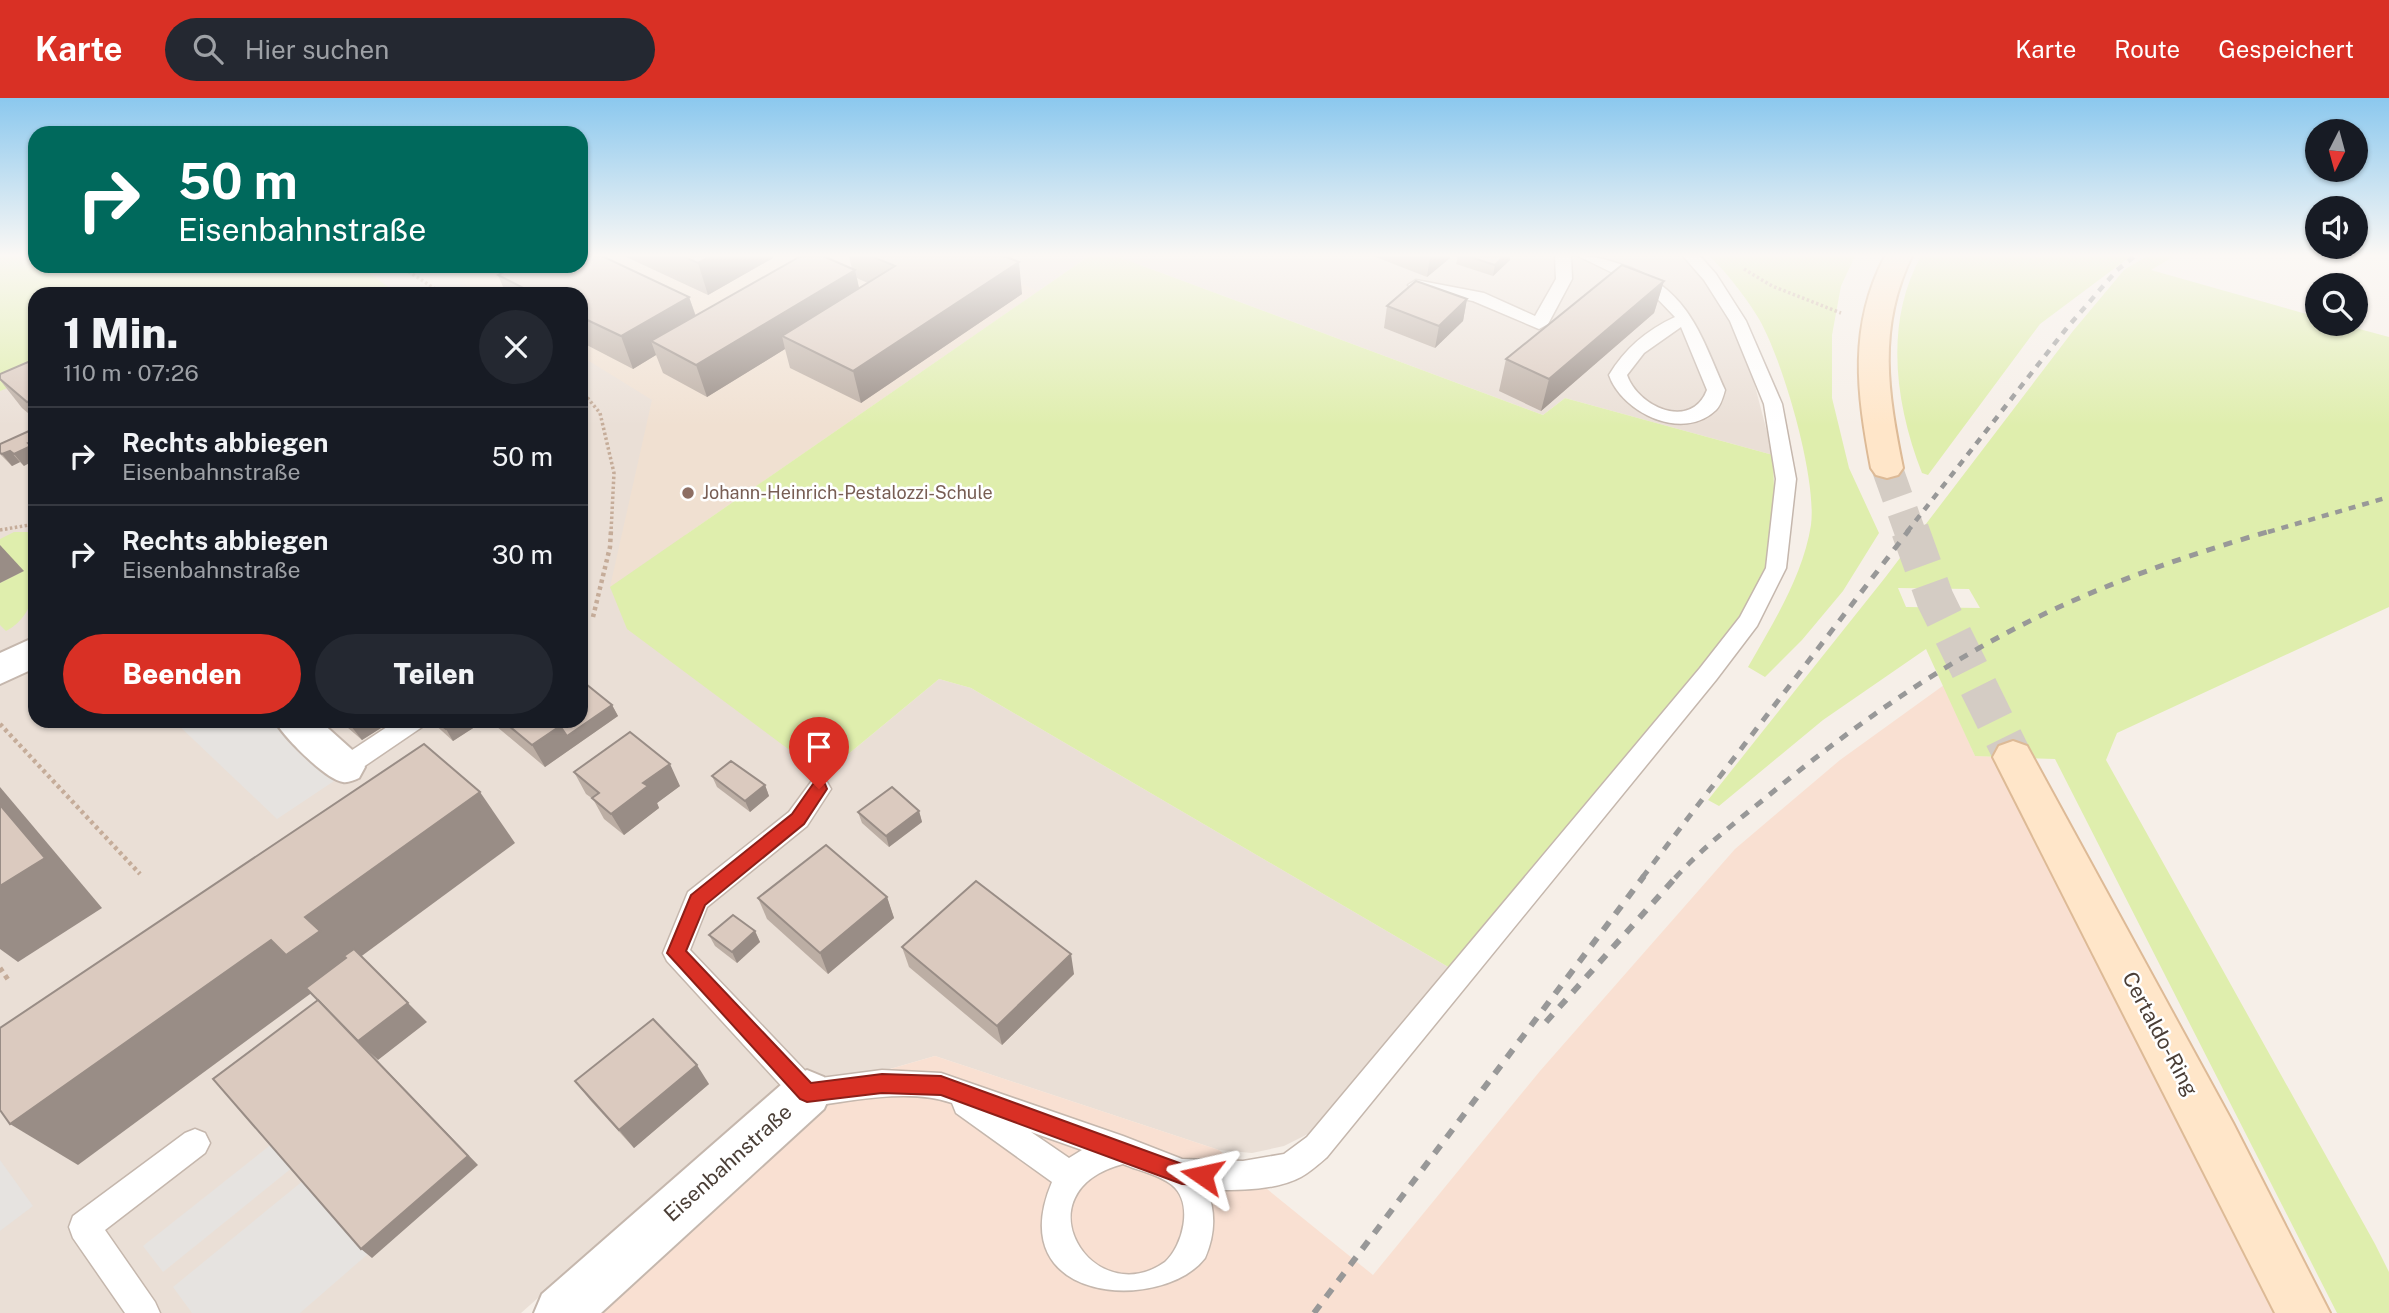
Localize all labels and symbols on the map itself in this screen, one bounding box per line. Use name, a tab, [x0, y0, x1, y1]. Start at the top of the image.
north arrow	[2305, 119, 2368, 182]
place label: Johann-Heinrich-Pestalozzi-Schule	[702, 482, 993, 503]
marker: Johann-Heinrich-Pestalozzi-Schule	[680, 485, 696, 501]
pin	[789, 717, 849, 789]
street label: Certaldo-Ring	[2117, 967, 2204, 1100]
street label: Eisenbahnstraße	[659, 1099, 797, 1226]
position arrow	[1165, 1138, 1239, 1212]

